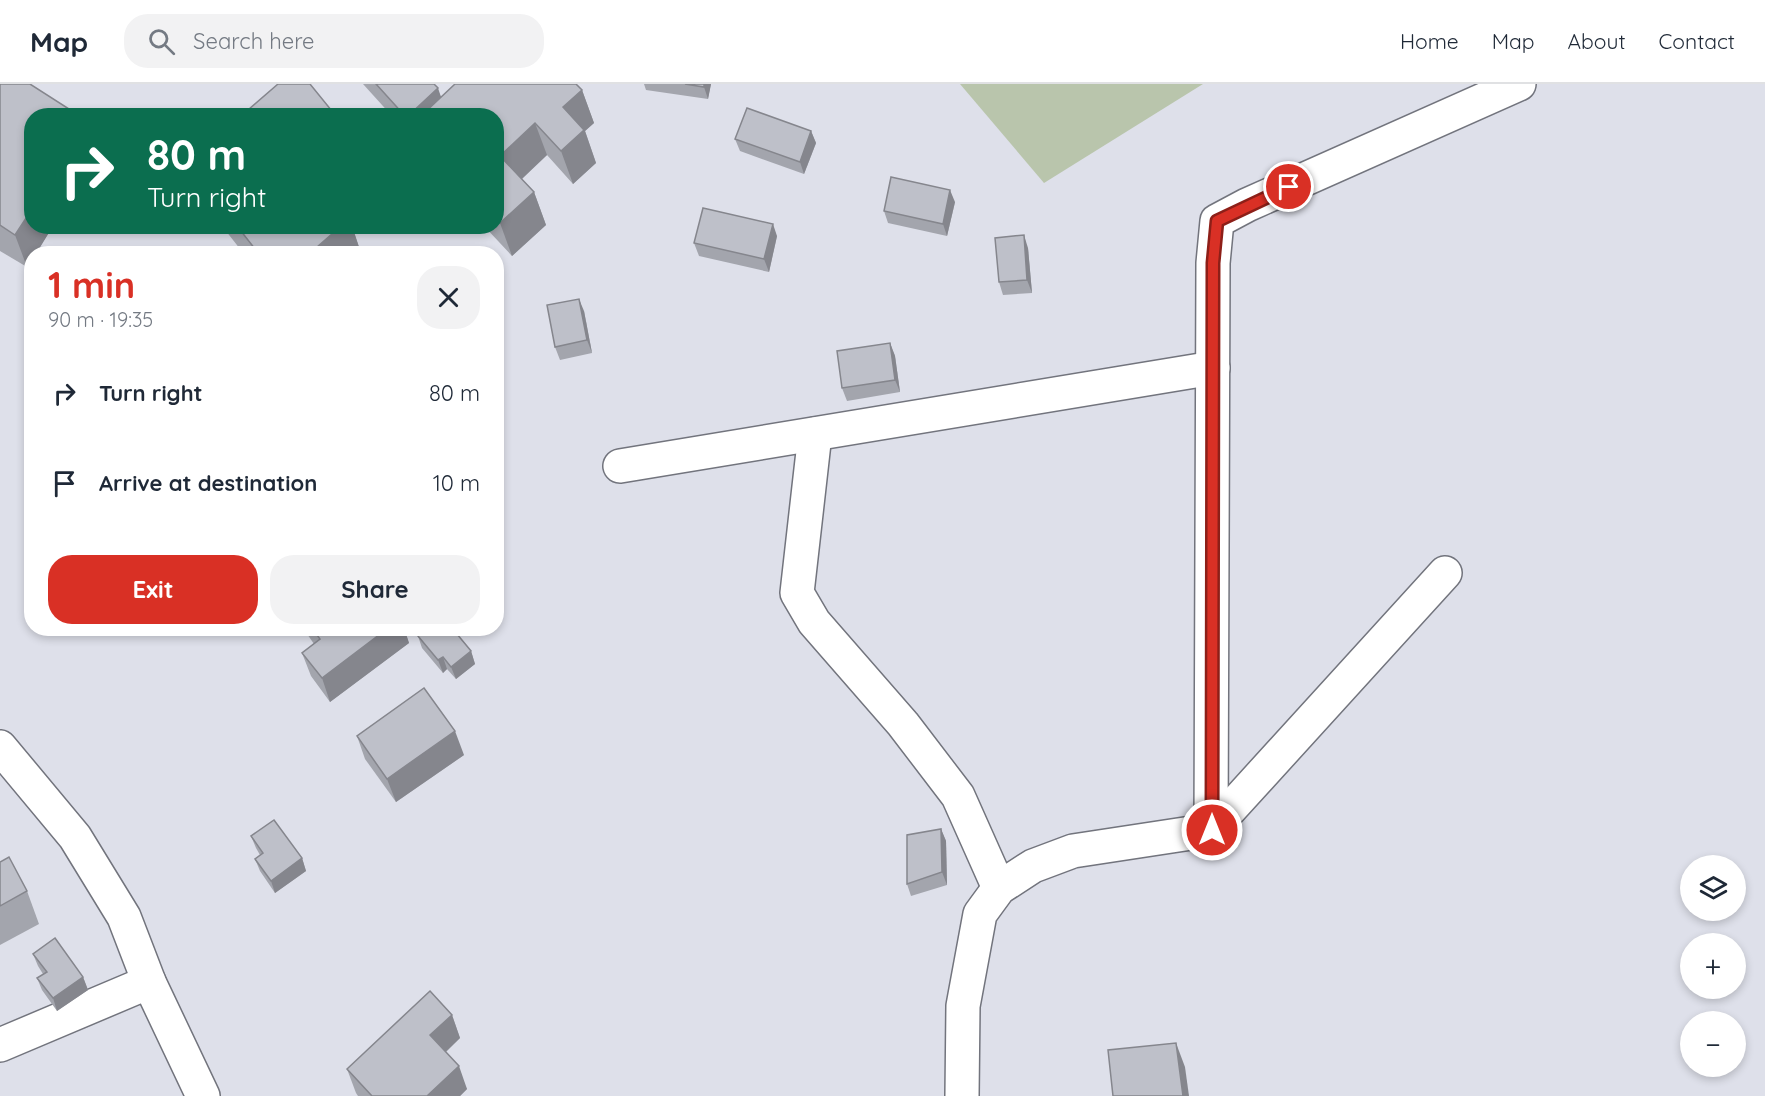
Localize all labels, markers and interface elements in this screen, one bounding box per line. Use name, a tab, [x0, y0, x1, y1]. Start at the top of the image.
search box	[124, 14, 544, 68]
text: Map	[30, 24, 88, 59]
icon: search	[145, 25, 178, 58]
text: Search here	[193, 27, 315, 55]
text: Home	[1400, 28, 1459, 54]
text: Map	[1492, 28, 1535, 54]
text: About	[1568, 28, 1626, 54]
text: Contact	[1659, 28, 1735, 54]
text: 80 m	[147, 128, 246, 181]
icon: right	[48, 132, 126, 210]
pin	[1263, 161, 1314, 212]
icon: arrive	[1272, 170, 1305, 203]
text: Turn right	[147, 180, 266, 214]
text: 1 min	[48, 262, 135, 307]
button: close	[417, 266, 480, 329]
text: 90 m · 19:35	[48, 307, 153, 332]
icon: right	[48, 377, 81, 410]
text: Turn right	[99, 379, 203, 407]
text: 80 m	[429, 379, 480, 407]
icon: arrive	[48, 467, 81, 500]
text: Arrive at destination	[99, 469, 317, 497]
text: 10 m	[433, 469, 480, 497]
button: Exit	[48, 555, 258, 624]
button: Share	[270, 555, 480, 624]
position arrow	[1180, 798, 1244, 862]
map controls	[1680, 855, 1746, 1077]
button: layers	[1680, 855, 1746, 921]
button: +	[1680, 933, 1746, 999]
button: −	[1680, 1011, 1746, 1077]

